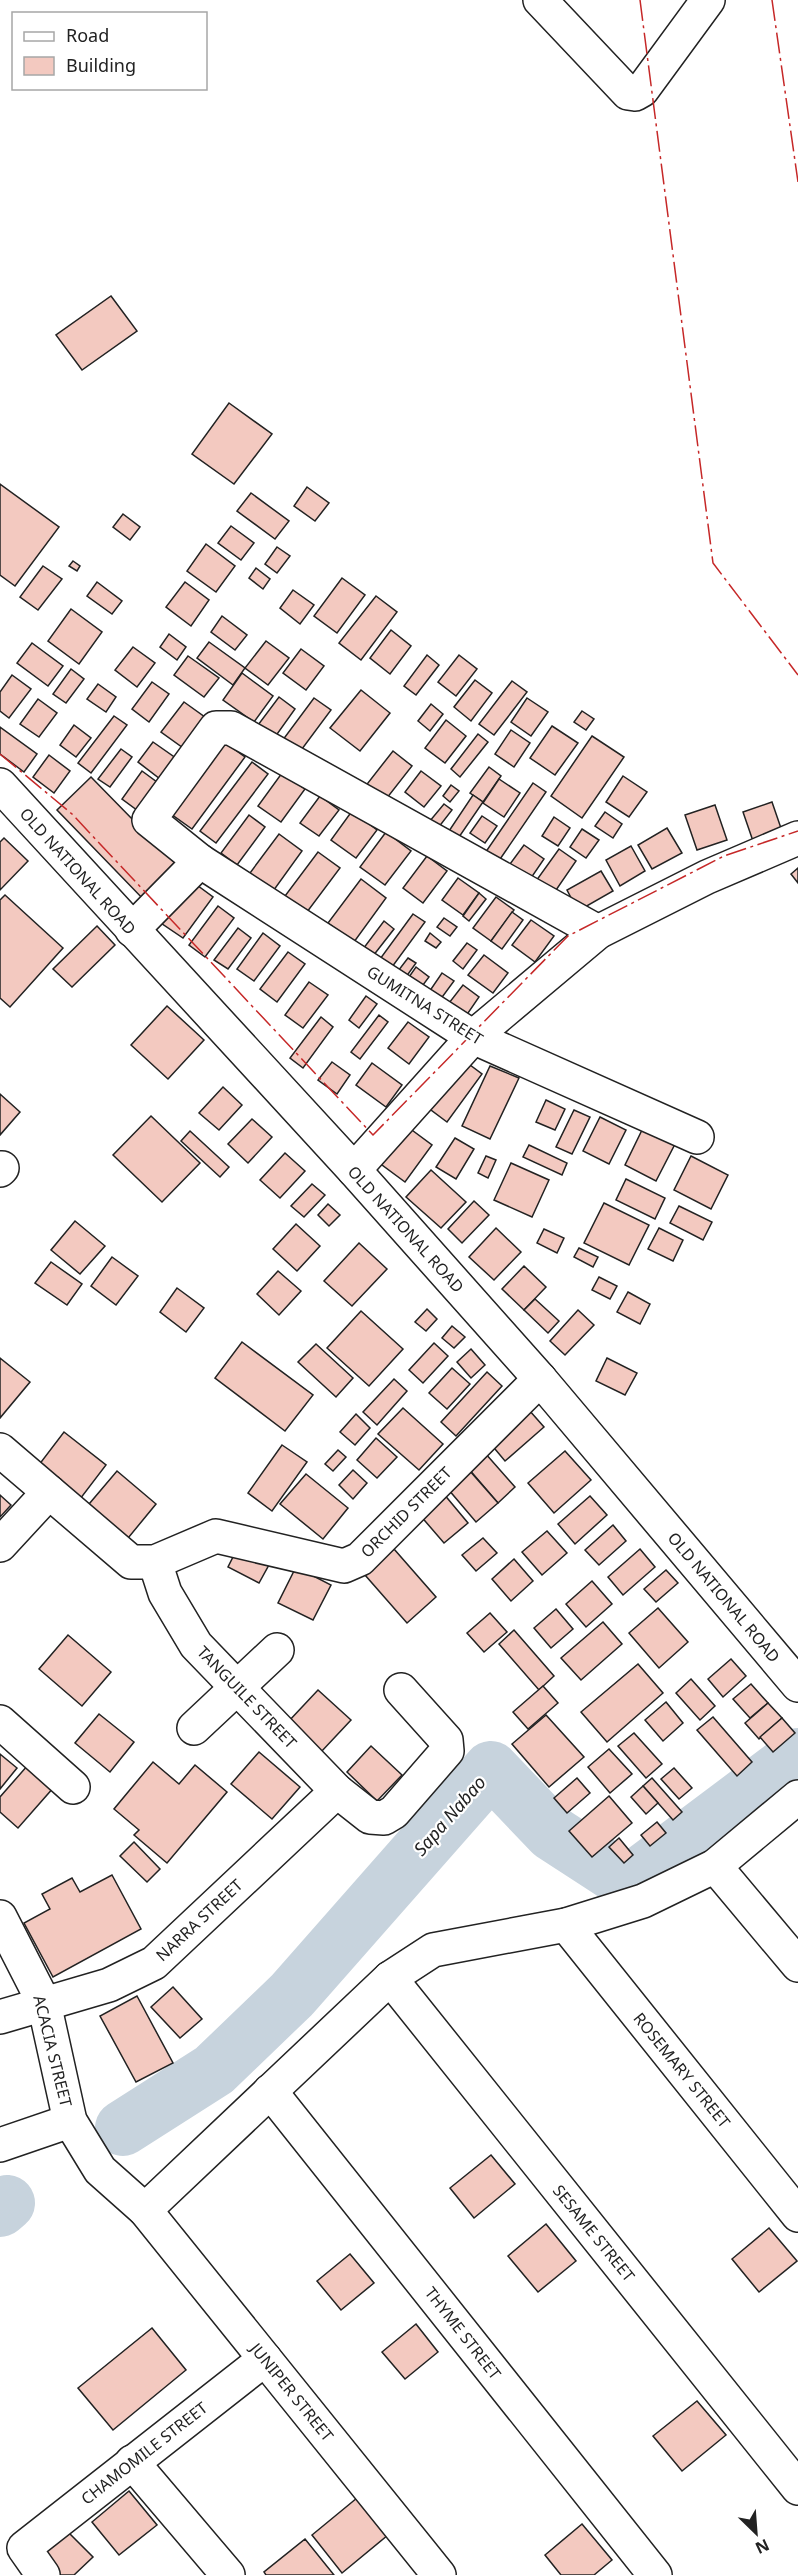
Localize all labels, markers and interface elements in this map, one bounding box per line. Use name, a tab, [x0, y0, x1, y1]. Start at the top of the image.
legend	[12, 12, 207, 90]
text: Road	[66, 23, 109, 47]
text: Building	[66, 53, 136, 77]
street label: OLD NATIONAL ROAD	[15, 803, 141, 939]
street label: GUMITNA STREET	[363, 960, 487, 1050]
street label: OLD NATIONAL ROAD	[343, 1161, 469, 1297]
street label: ORCHID STREET	[356, 1462, 456, 1562]
street label: OLD NATIONAL ROAD	[663, 1527, 785, 1667]
street label: TANGUILE STREET	[192, 1641, 302, 1753]
water label: Sapa Nabao	[408, 1770, 491, 1860]
street label: NARRA STREET	[151, 1874, 247, 1966]
street label: ACACIA STREET	[29, 1993, 78, 2109]
street label: ROSEMARY STREET	[629, 2008, 735, 2132]
street label: SESAME STREET	[548, 2180, 640, 2286]
street label: THYME STREET	[420, 2282, 506, 2384]
street label: JUNIPER STREET	[244, 2337, 339, 2446]
street label: CHAMOMILE STREET	[76, 2397, 212, 2509]
north arrow	[726, 2503, 786, 2563]
text: N	[752, 2534, 773, 2559]

